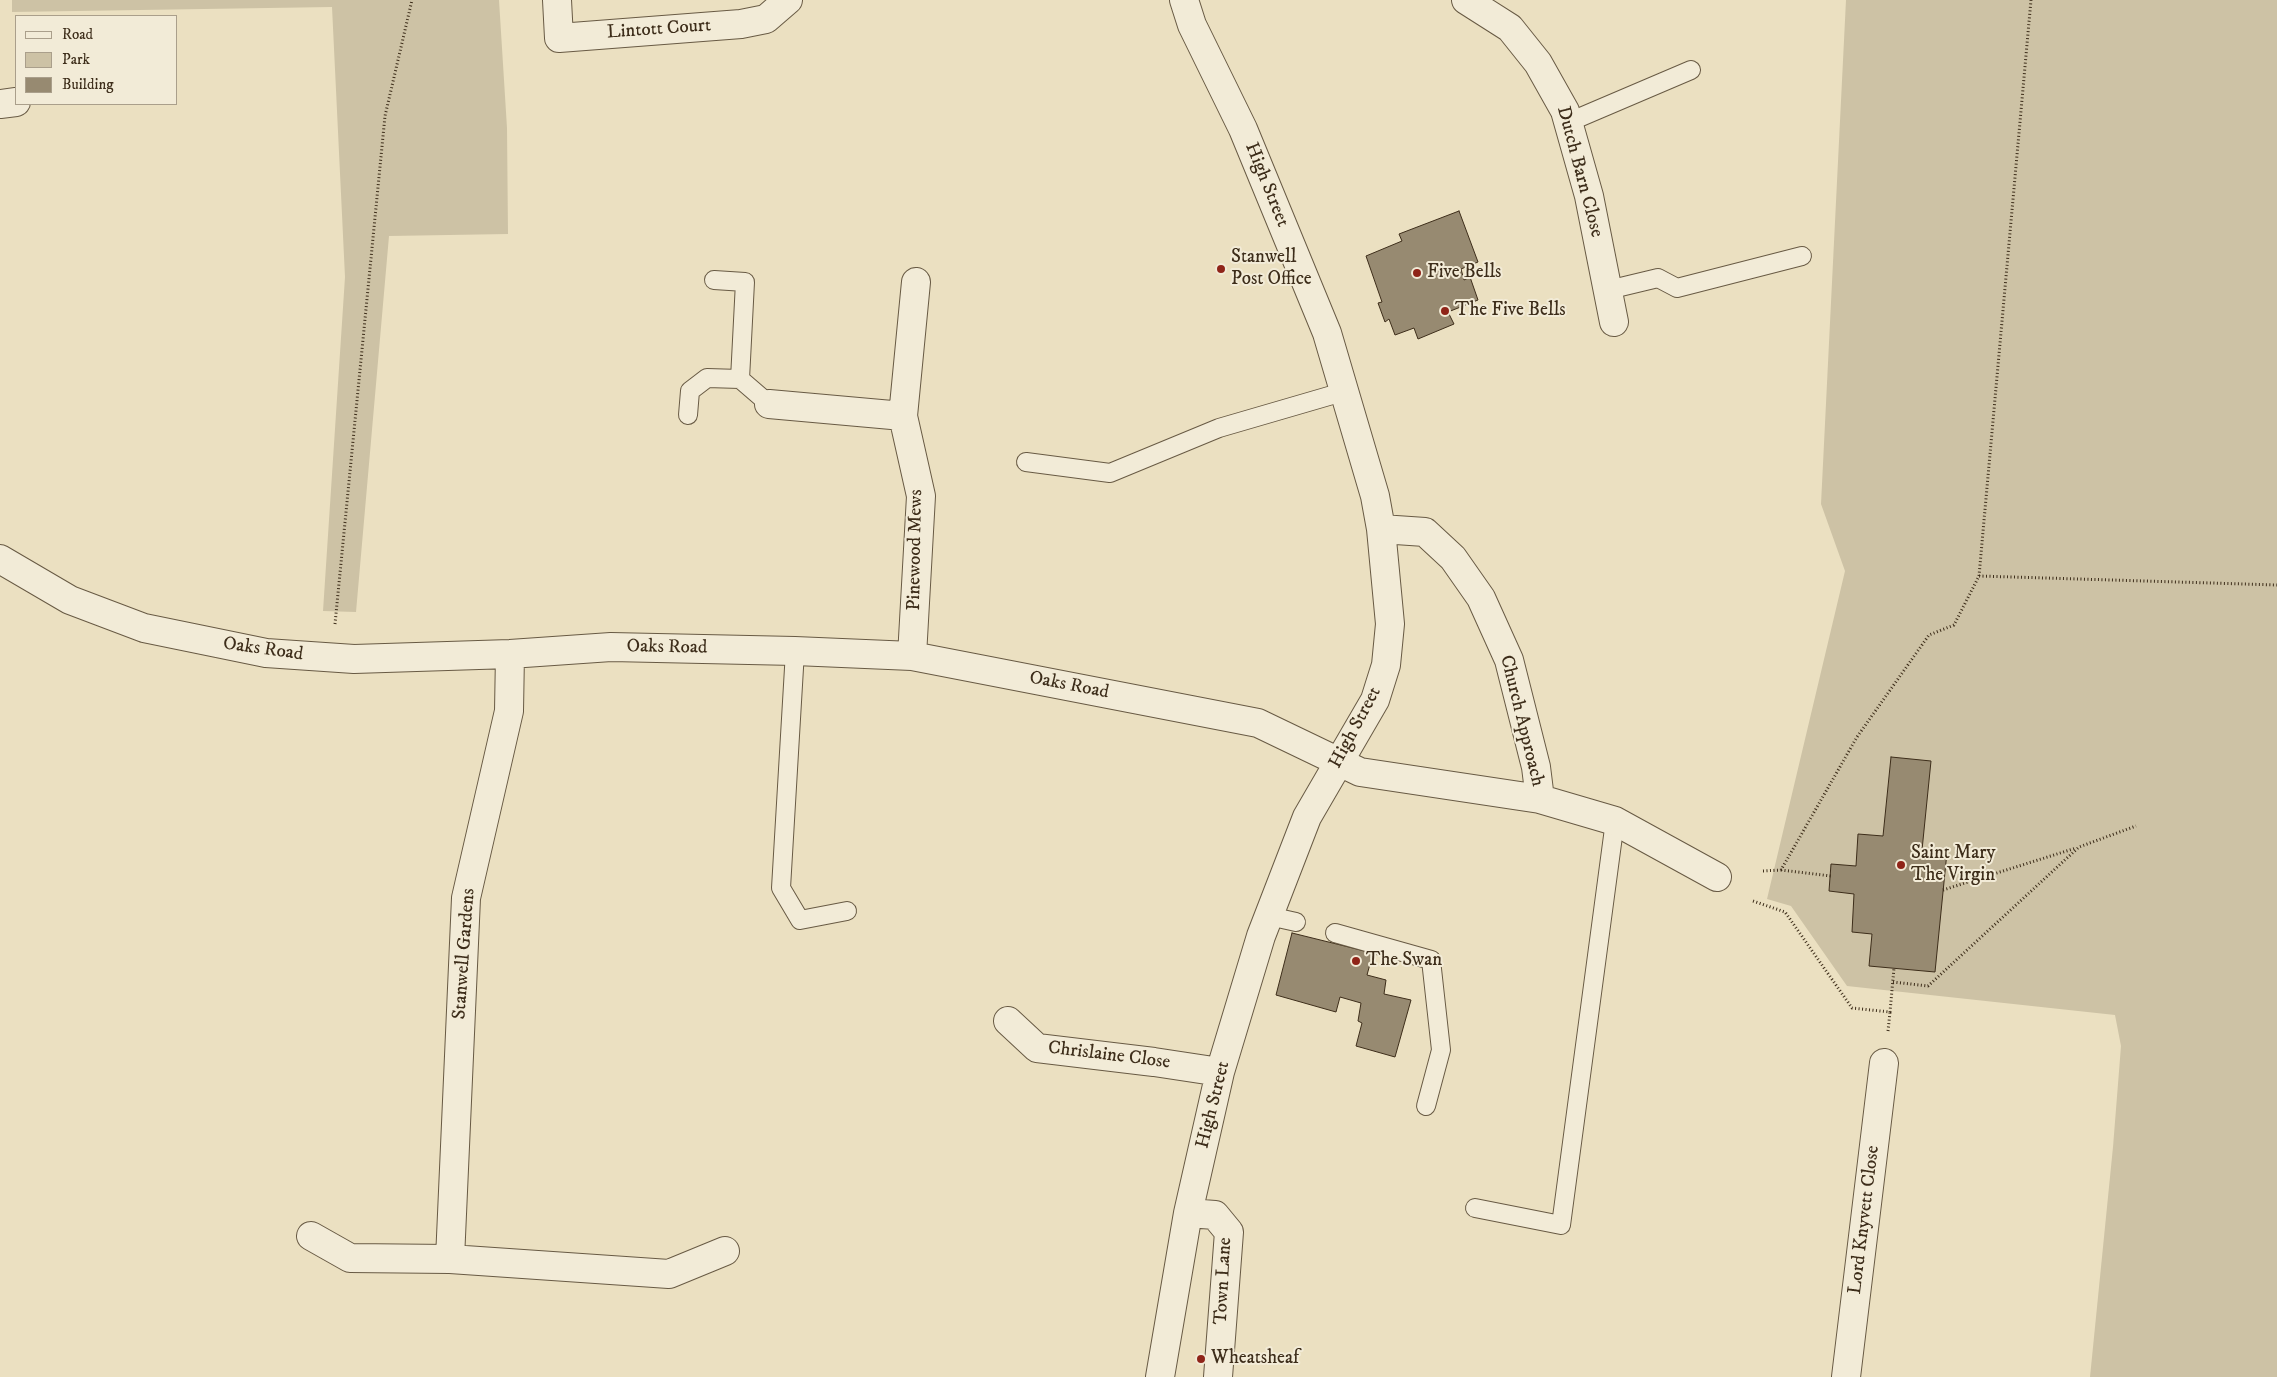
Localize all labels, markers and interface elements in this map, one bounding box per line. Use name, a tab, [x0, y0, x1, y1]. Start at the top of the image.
legend	[15, 15, 178, 105]
street label: Lintott Court	[606, 15, 712, 45]
text: Road	[62, 25, 93, 44]
text: Park	[62, 50, 90, 69]
text: Building	[62, 75, 114, 94]
street label: Dutch Barn Close	[1551, 104, 1607, 240]
street label: High Street	[1239, 139, 1293, 231]
place label: Stanwell Post Office	[1231, 247, 1312, 291]
place label: Five Bells	[1427, 262, 1501, 284]
marker: Stanwell Post Office	[1215, 263, 1227, 275]
marker: Five Bells	[1411, 267, 1423, 279]
place label: The Five Bells	[1455, 300, 1566, 322]
marker: The Five Bells	[1439, 305, 1451, 317]
street label: Pinewood Mews	[904, 489, 928, 611]
street label: Oaks Road	[221, 633, 305, 667]
street label: Oaks Road	[626, 636, 708, 660]
street label: Church Approach	[1494, 653, 1548, 789]
street label: Oaks Road	[1027, 667, 1111, 705]
street label: High Street	[1325, 683, 1387, 773]
place label: Saint Mary The Virgin	[1911, 843, 1995, 887]
marker: Saint Mary The Virgin	[1895, 859, 1907, 871]
street label: Stanwell Gardens	[449, 888, 481, 1020]
place label: The Swan	[1366, 950, 1442, 972]
marker: The Swan	[1350, 955, 1362, 967]
street label: Chrislaine Close	[1047, 1037, 1171, 1075]
street label: High Street	[1192, 1059, 1236, 1151]
street label: Lord Knyvett Close	[1845, 1144, 1885, 1296]
street label: Town Lane	[1210, 1237, 1238, 1325]
place label: Wheatsheaf	[1211, 1348, 1299, 1370]
marker: Wheatsheaf	[1195, 1353, 1207, 1365]

